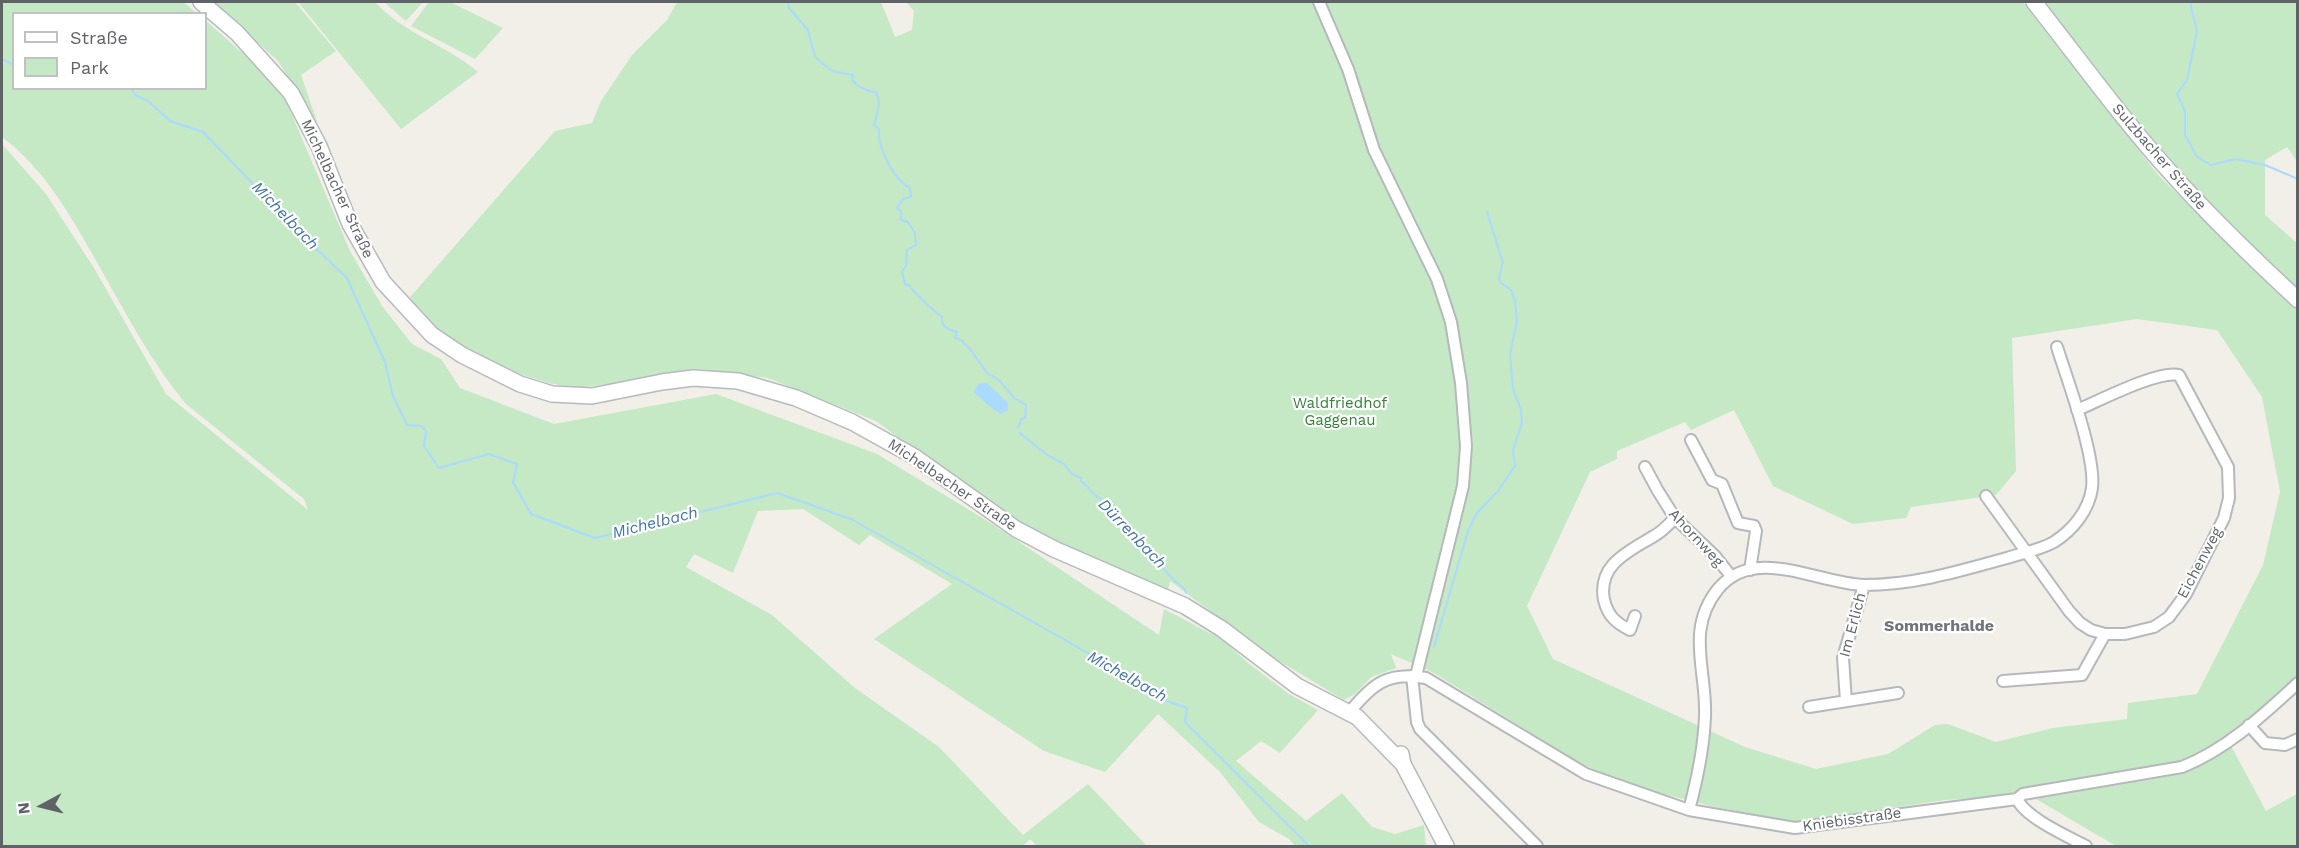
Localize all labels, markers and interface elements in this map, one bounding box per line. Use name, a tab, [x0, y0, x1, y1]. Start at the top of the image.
legend	[12, 12, 207, 90]
text: Straße	[70, 27, 128, 48]
text: Park	[70, 57, 109, 78]
street label: Sulzbacher Straße	[2108, 100, 2210, 214]
street label: Michelbacher Straße	[297, 117, 377, 261]
water label: Michelbach	[248, 178, 322, 254]
park label: Waldfriedhof Gaggenau	[1293, 395, 1387, 430]
street label: Michelbacher Straße	[884, 435, 1020, 535]
water label: Dürrenbach	[1094, 495, 1170, 573]
water label: Michelbach	[610, 503, 700, 543]
street label: Ahornweg	[1665, 505, 1727, 571]
street label: Eichenweg	[2174, 524, 2226, 602]
street label: Im Erlich	[1836, 591, 1870, 659]
district label: Sommerhalde	[1884, 616, 1994, 636]
water label: Michelbach	[1084, 647, 1170, 707]
north arrow	[12, 776, 72, 836]
text: N	[13, 801, 34, 815]
street label: Kniebisstraße	[1801, 804, 1903, 836]

